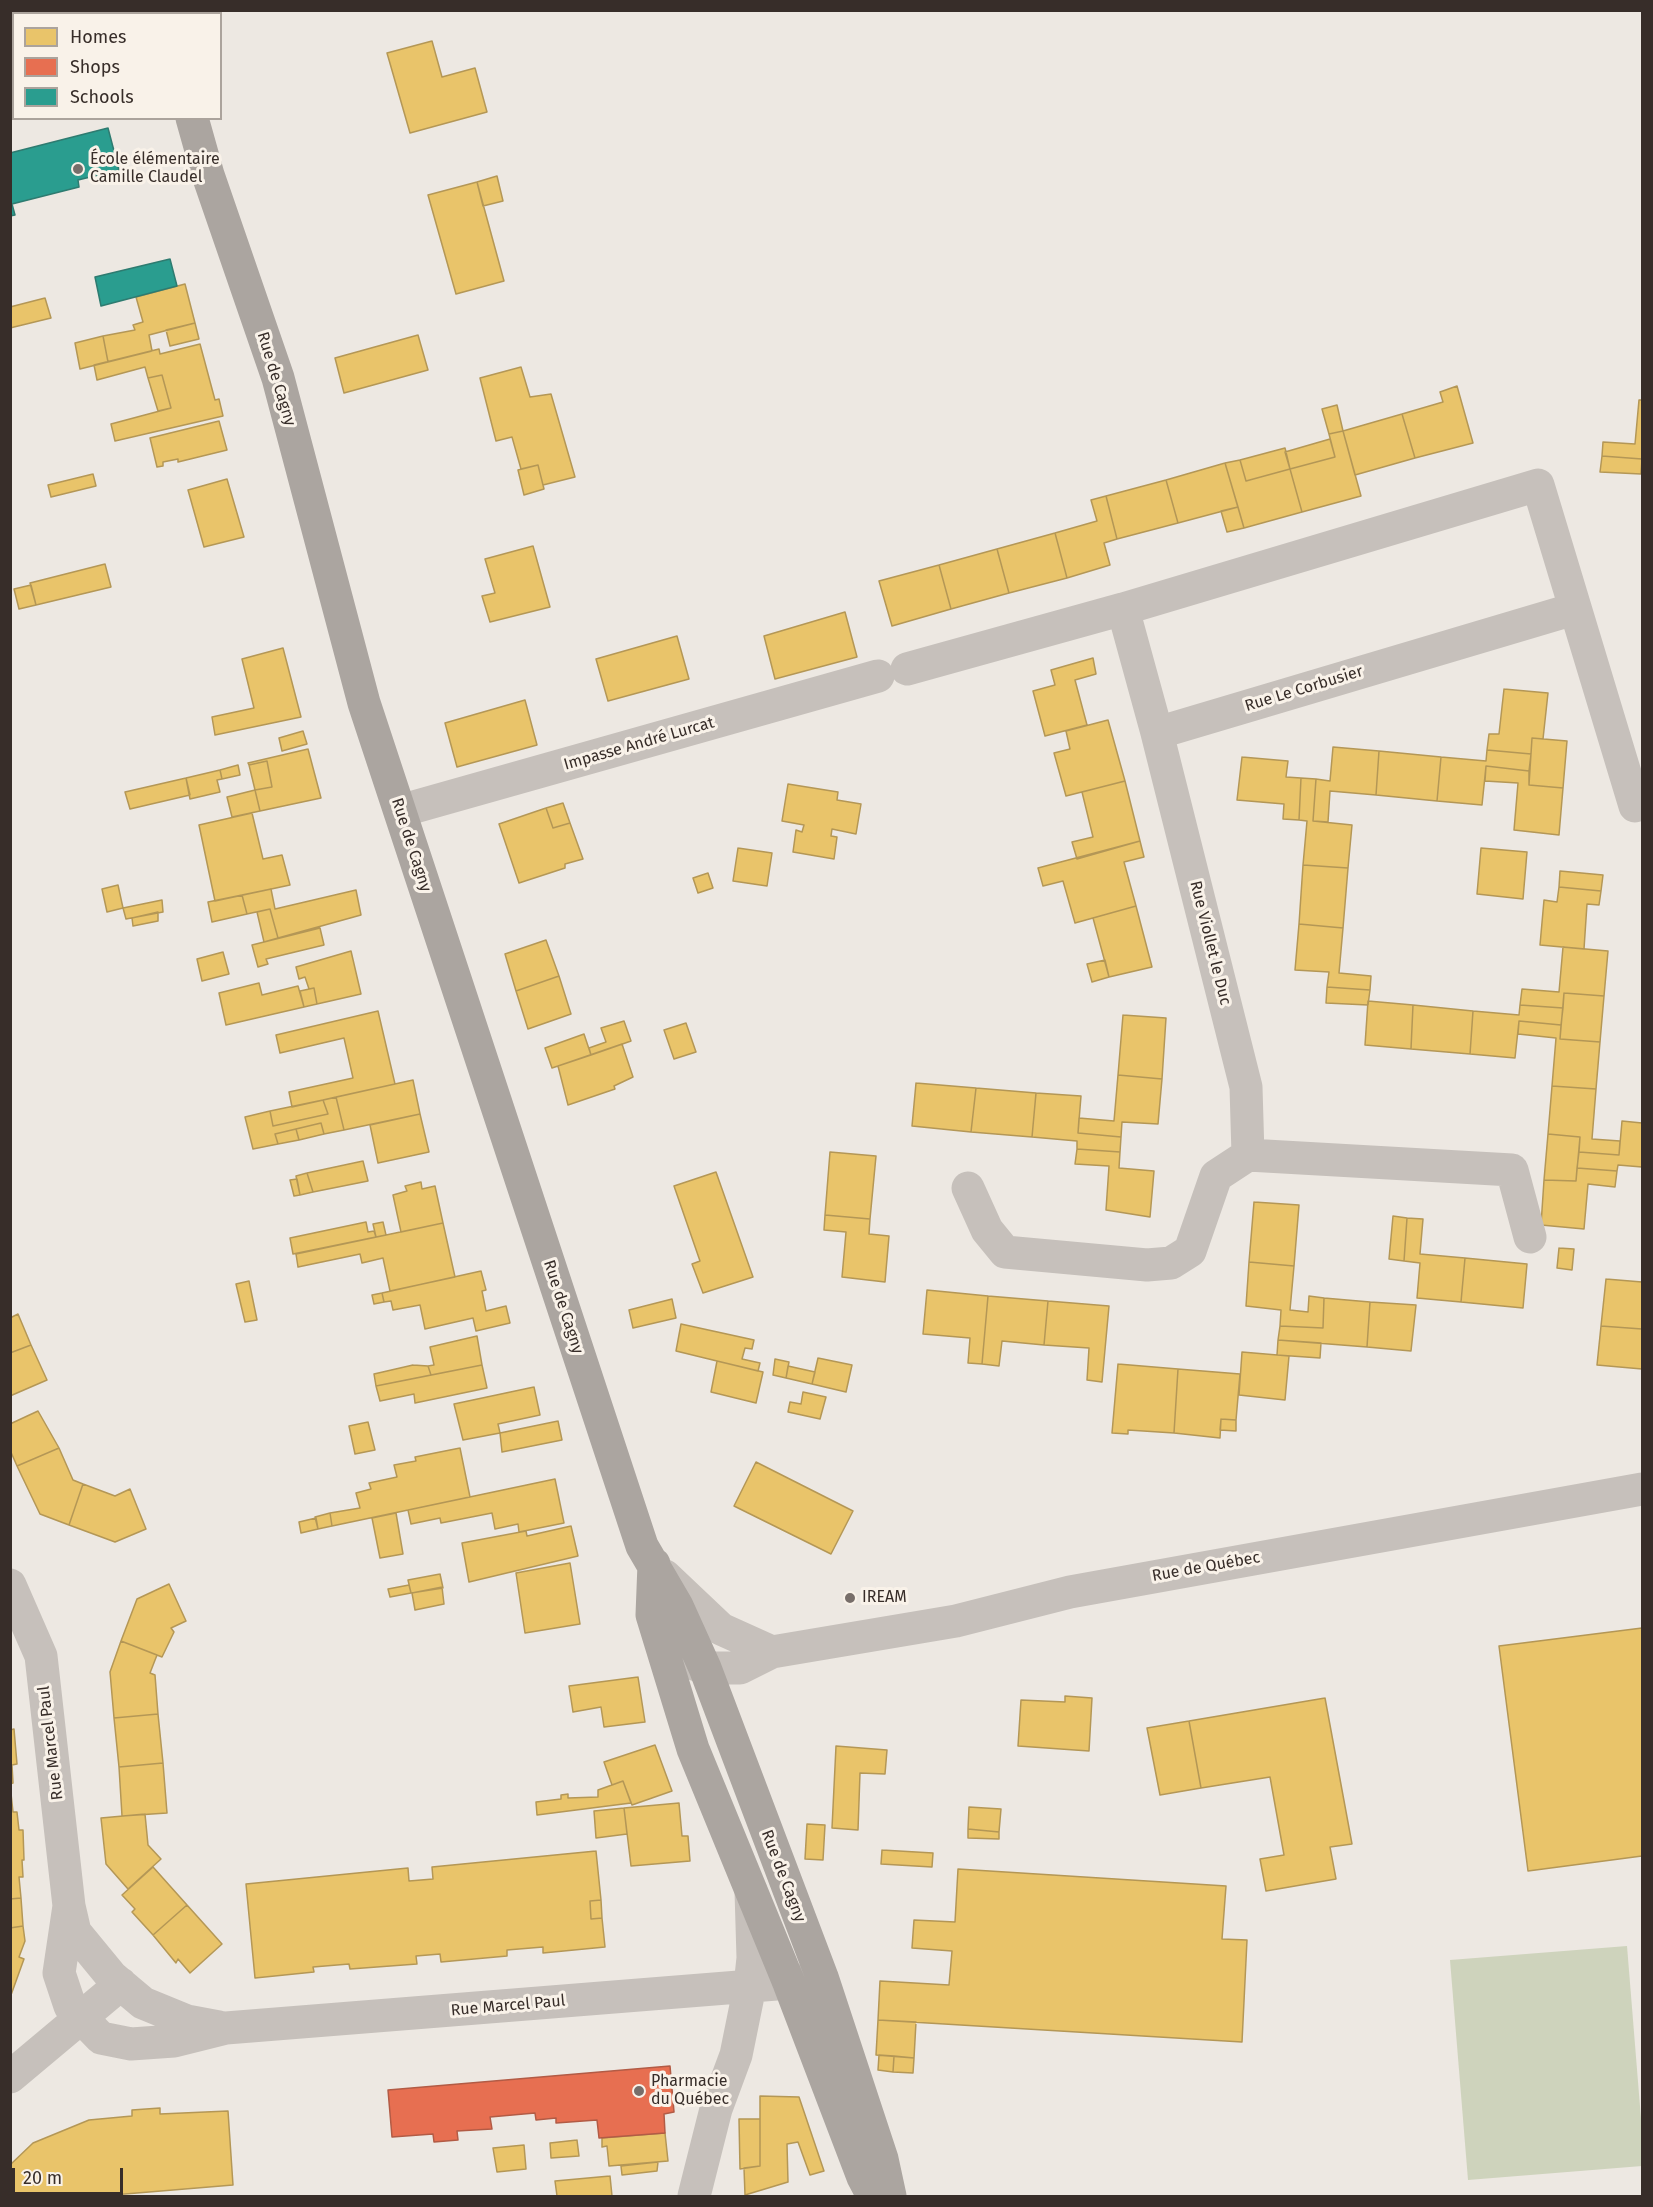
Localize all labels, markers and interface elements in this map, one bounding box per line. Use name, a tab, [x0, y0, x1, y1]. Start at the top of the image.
legend	[12, 12, 222, 120]
text: Homes	[70, 26, 126, 48]
text: Shops	[70, 56, 120, 78]
text: Schools	[70, 86, 134, 108]
place label: École élémentaire Camille Claudel	[90, 150, 220, 188]
marker: École élémentaire Camille Claudel	[71, 162, 85, 176]
street label: Rue de Cagny	[253, 330, 299, 428]
street label: Rue Le Corbusier	[1243, 662, 1365, 716]
street label: Impasse André Lurcat	[562, 713, 716, 775]
street label: Rue de Cagny	[387, 796, 435, 894]
street label: Rue Viollet le Duc	[1185, 879, 1235, 1007]
street label: Rue de Cagny	[539, 1258, 587, 1356]
street label: Rue de Québec	[1150, 1548, 1262, 1586]
place label: IREAM	[862, 1588, 907, 1608]
marker: IREAM	[843, 1591, 857, 1605]
street label: Rue Marcel Paul	[34, 1685, 68, 1801]
street label: Rue de Cagny	[757, 1827, 809, 1925]
street label: Rue Marcel Paul	[450, 1991, 566, 2021]
place label: Pharmacie du Québec	[651, 2072, 729, 2110]
marker: Pharmacie du Québec	[632, 2084, 646, 2098]
scale bar	[15, 2156, 126, 2194]
text: 20 m	[23, 2167, 62, 2189]

